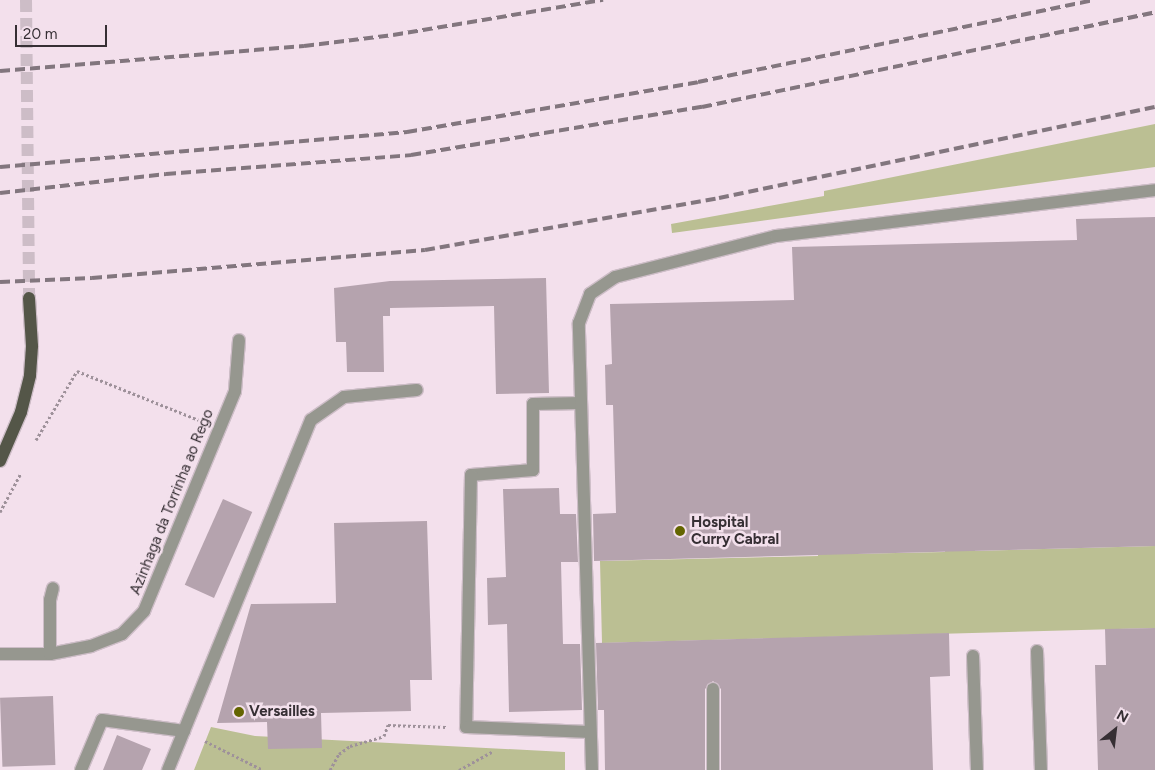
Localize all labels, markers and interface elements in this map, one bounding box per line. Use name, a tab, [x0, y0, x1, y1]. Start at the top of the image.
scale bar	[18, 15, 110, 47]
text: 20 m	[23, 25, 57, 43]
street label: Azinhaga da Torrinha ao Rego	[126, 407, 218, 597]
place label: Hospital Curry Cabral	[691, 513, 779, 548]
marker: Hospital Curry Cabral	[673, 524, 687, 538]
place label: Versailles	[249, 703, 315, 721]
north arrow	[1090, 705, 1140, 755]
marker: Versailles	[233, 706, 245, 718]
text: N	[1114, 706, 1131, 726]

